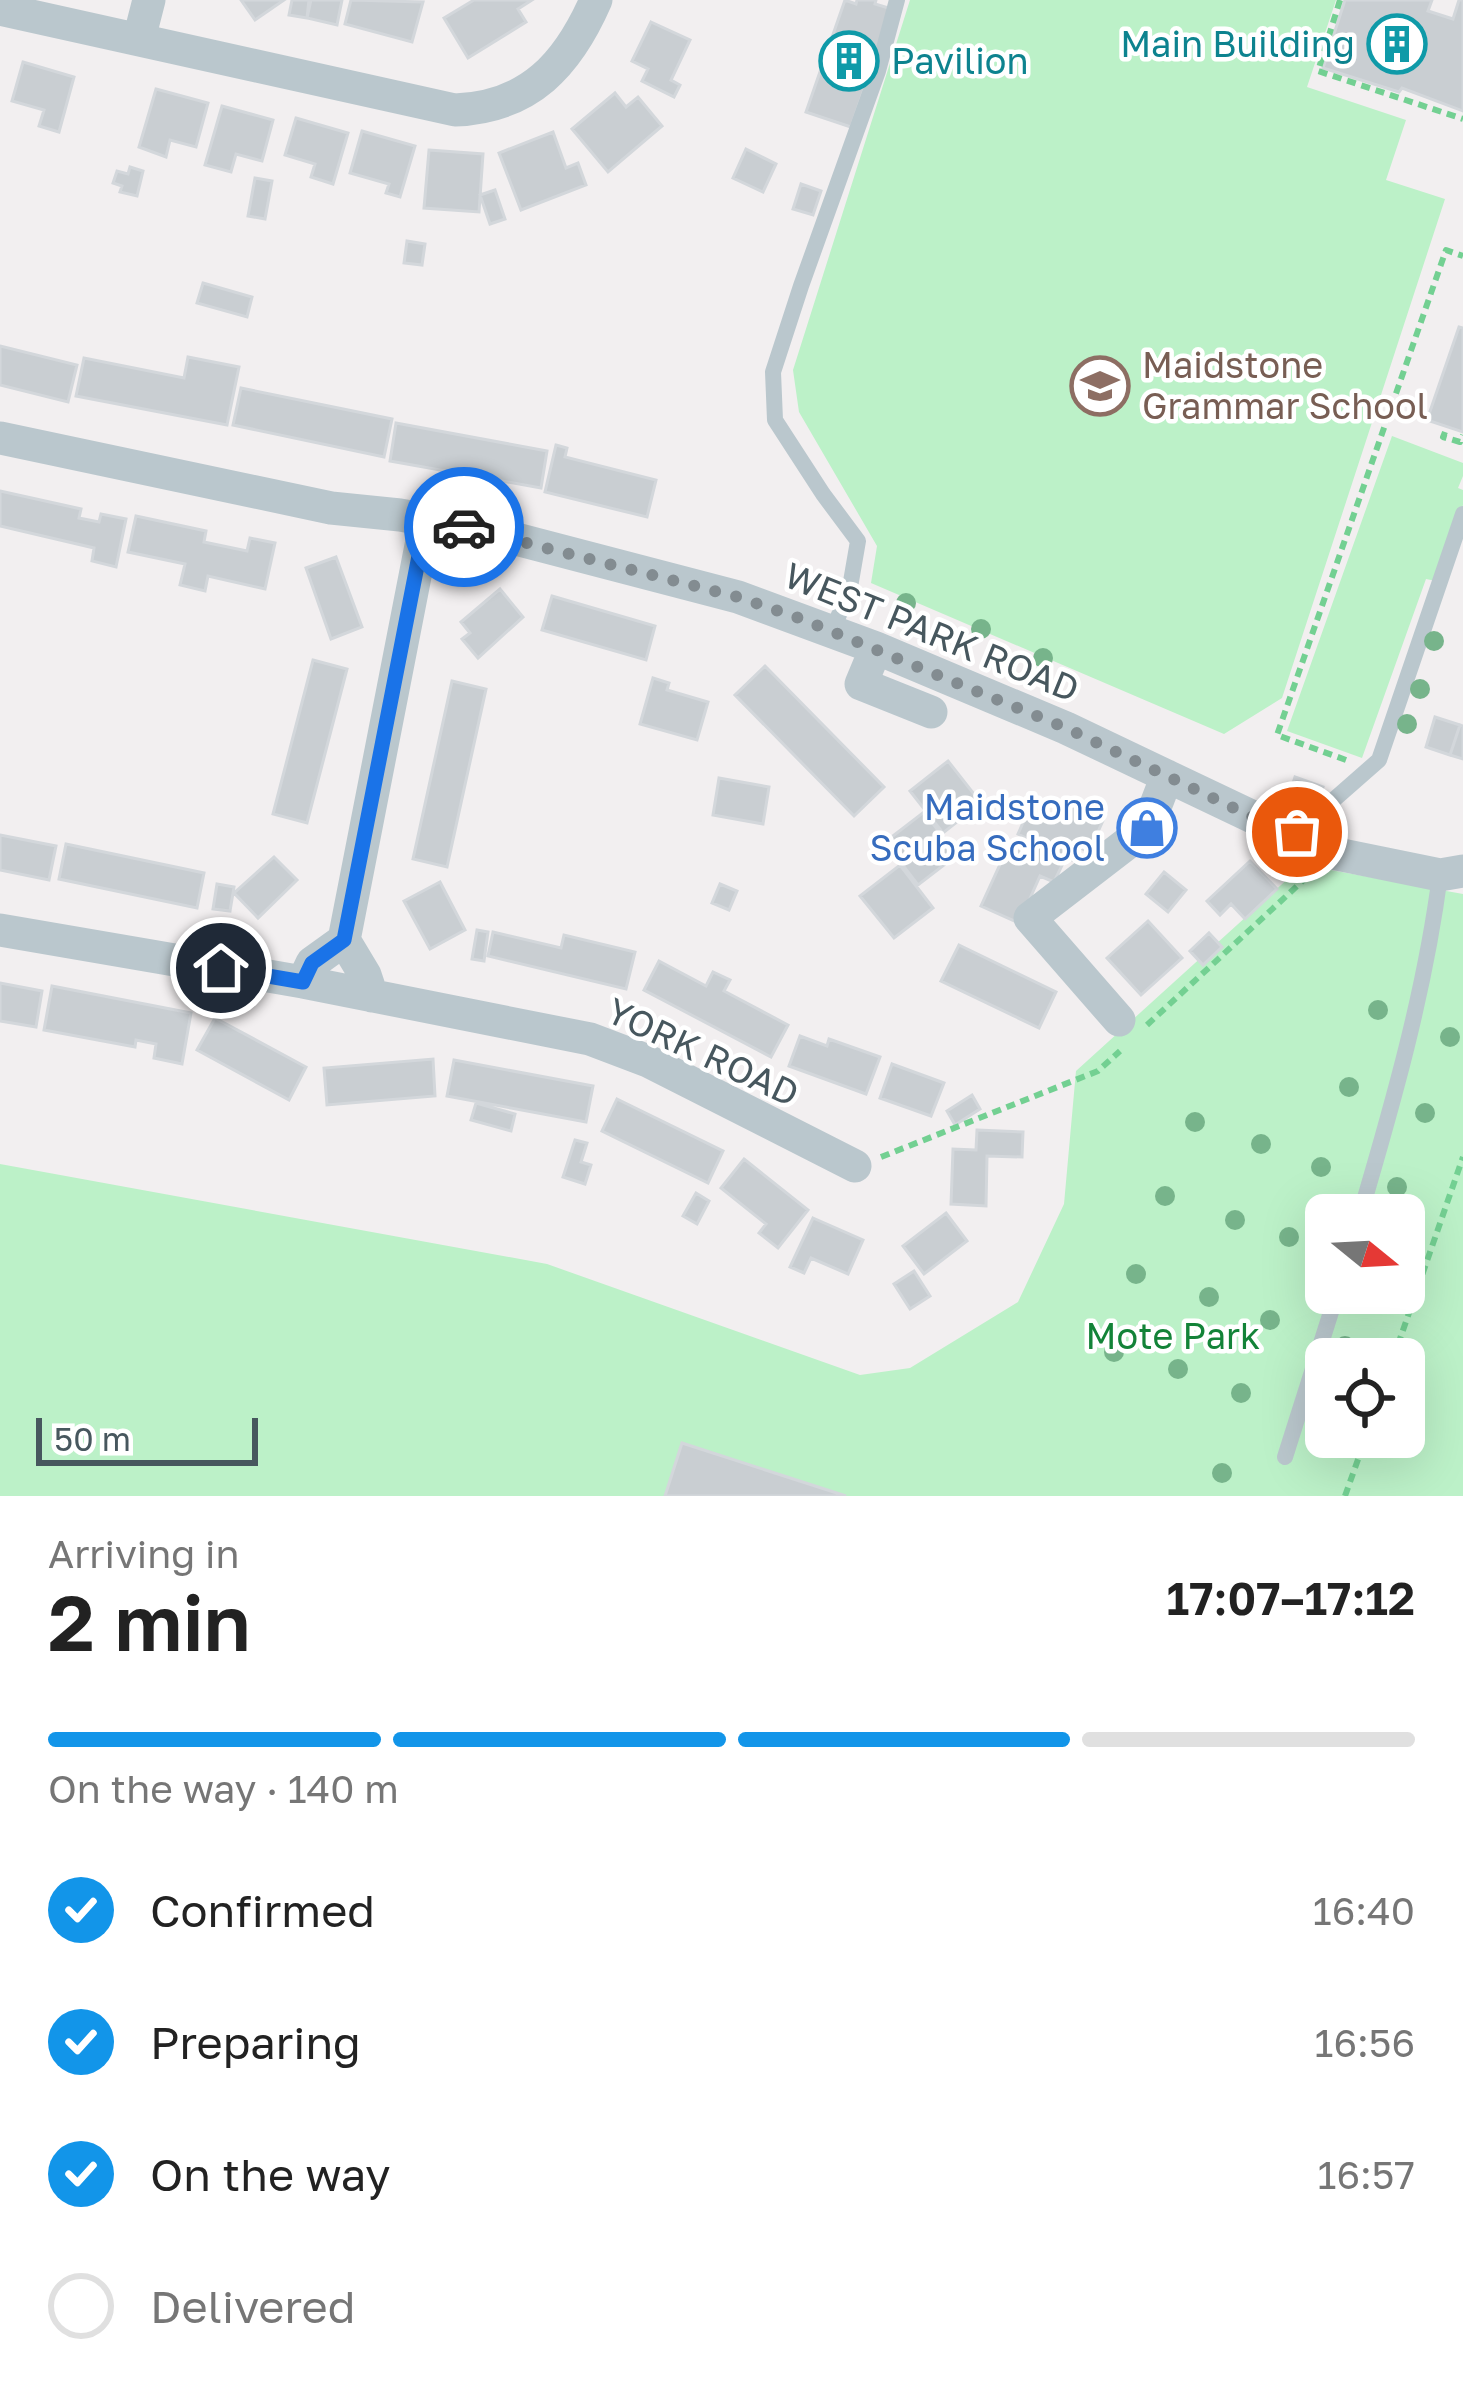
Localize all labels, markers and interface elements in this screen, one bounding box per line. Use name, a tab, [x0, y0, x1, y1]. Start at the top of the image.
building icon: Main Building	[1366, 13, 1428, 75]
place label: Main Building	[1120, 22, 1355, 65]
building icon: Pavilion	[818, 30, 880, 92]
place label: Pavilion	[891, 39, 1029, 82]
place label: Maidstone Grammar School	[1142, 343, 1428, 427]
school or university icon: Maidstone Grammar School	[1069, 355, 1131, 417]
courier	[404, 467, 524, 587]
icon: car	[431, 494, 497, 560]
street label: WEST PARK ROAD	[779, 553, 1086, 710]
pin	[1246, 781, 1348, 883]
place label: Maidstone Scuba School	[870, 785, 1105, 869]
shop icon: Maidstone Scuba School	[1116, 797, 1178, 859]
icon: bag	[1264, 799, 1330, 865]
pin	[170, 917, 272, 1019]
icon: home	[188, 935, 254, 1001]
street label: YORK ROAD	[600, 988, 806, 1115]
north arrow	[1305, 1194, 1425, 1314]
map controls	[1305, 1194, 1425, 1458]
park label: Mote Park	[1086, 1314, 1260, 1357]
button: locate	[1305, 1338, 1425, 1458]
scale bar	[36, 1412, 258, 1465]
text: 50 m	[54, 1419, 131, 1458]
text: Arriving in	[48, 1530, 239, 1577]
text: 17:07–17:12	[1167, 1571, 1415, 1625]
text: 2 min	[48, 1575, 251, 1668]
text: On the way · 140 m	[48, 1765, 399, 1812]
icon: check	[48, 1877, 114, 1943]
text: Confirmed	[150, 1883, 375, 1937]
text: 16:40	[1313, 1887, 1415, 1934]
icon: check	[48, 2009, 114, 2075]
text: Preparing	[150, 2015, 361, 2069]
text: 16:56	[1315, 2019, 1415, 2066]
icon: check	[48, 2141, 114, 2207]
text: On the way	[150, 2147, 391, 2201]
text: 16:57	[1317, 2151, 1415, 2198]
text: Delivered	[150, 2279, 355, 2333]

